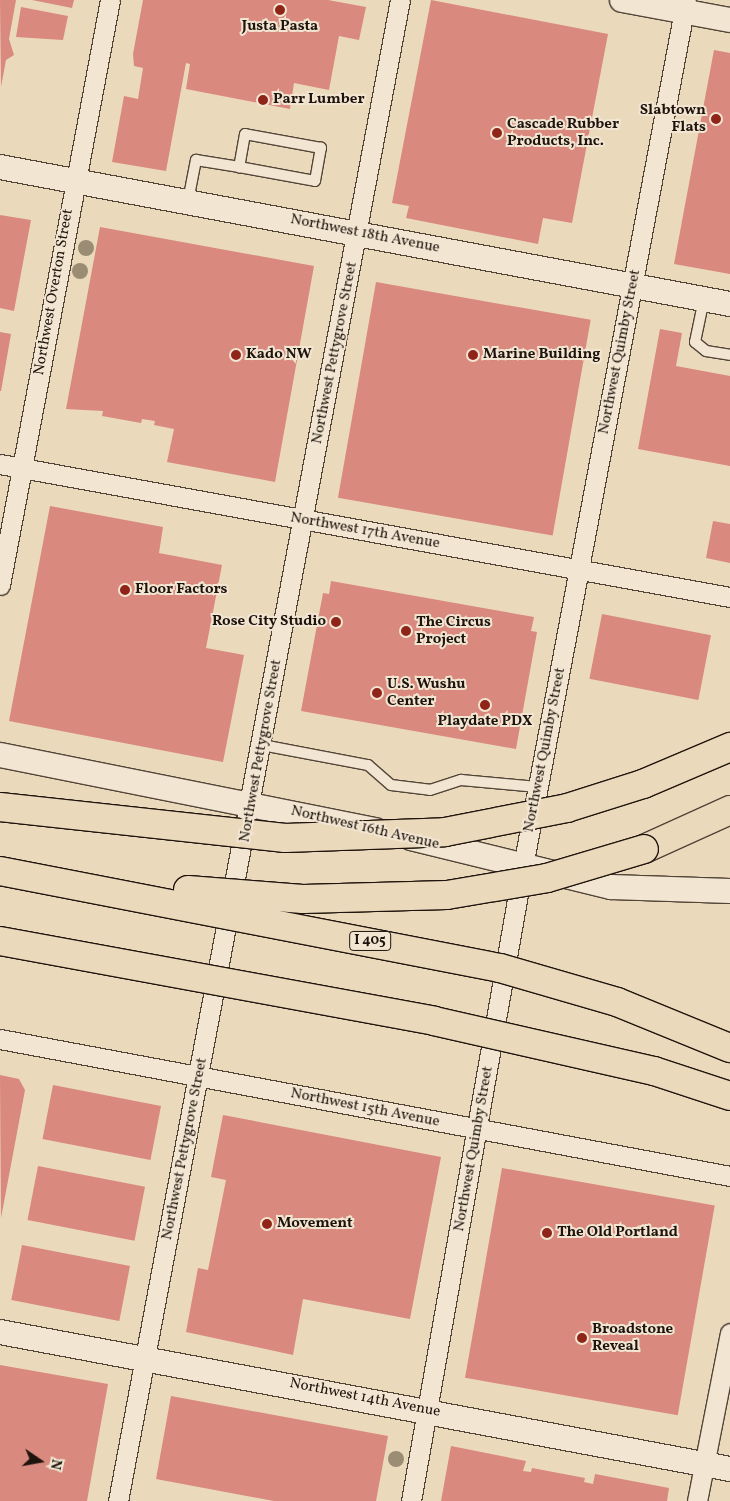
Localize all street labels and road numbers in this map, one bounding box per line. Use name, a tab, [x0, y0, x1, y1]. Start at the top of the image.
street label: Northwest Overton Street	[30, 207, 78, 377]
street label: Northwest 18th Avenue	[289, 211, 441, 257]
street label: Northwest Pettygrove Street	[308, 260, 362, 446]
street label: Northwest Quimby Street	[595, 268, 645, 436]
street label: Northwest 17th Avenue	[289, 509, 441, 553]
street label: Northwest Pettygrove Street	[236, 658, 286, 844]
street label: Northwest Quimby Street	[520, 666, 570, 834]
street label: Northwest 16th Avenue	[289, 802, 441, 854]
road number: I 405	[349, 929, 391, 952]
street label: Northwest Pettygrove Street	[158, 1056, 212, 1242]
street label: Northwest Quimby Street	[451, 1065, 497, 1233]
street label: Northwest 15th Avenue	[289, 1085, 441, 1131]
street label: Northwest 14th Avenue	[288, 1375, 442, 1421]

